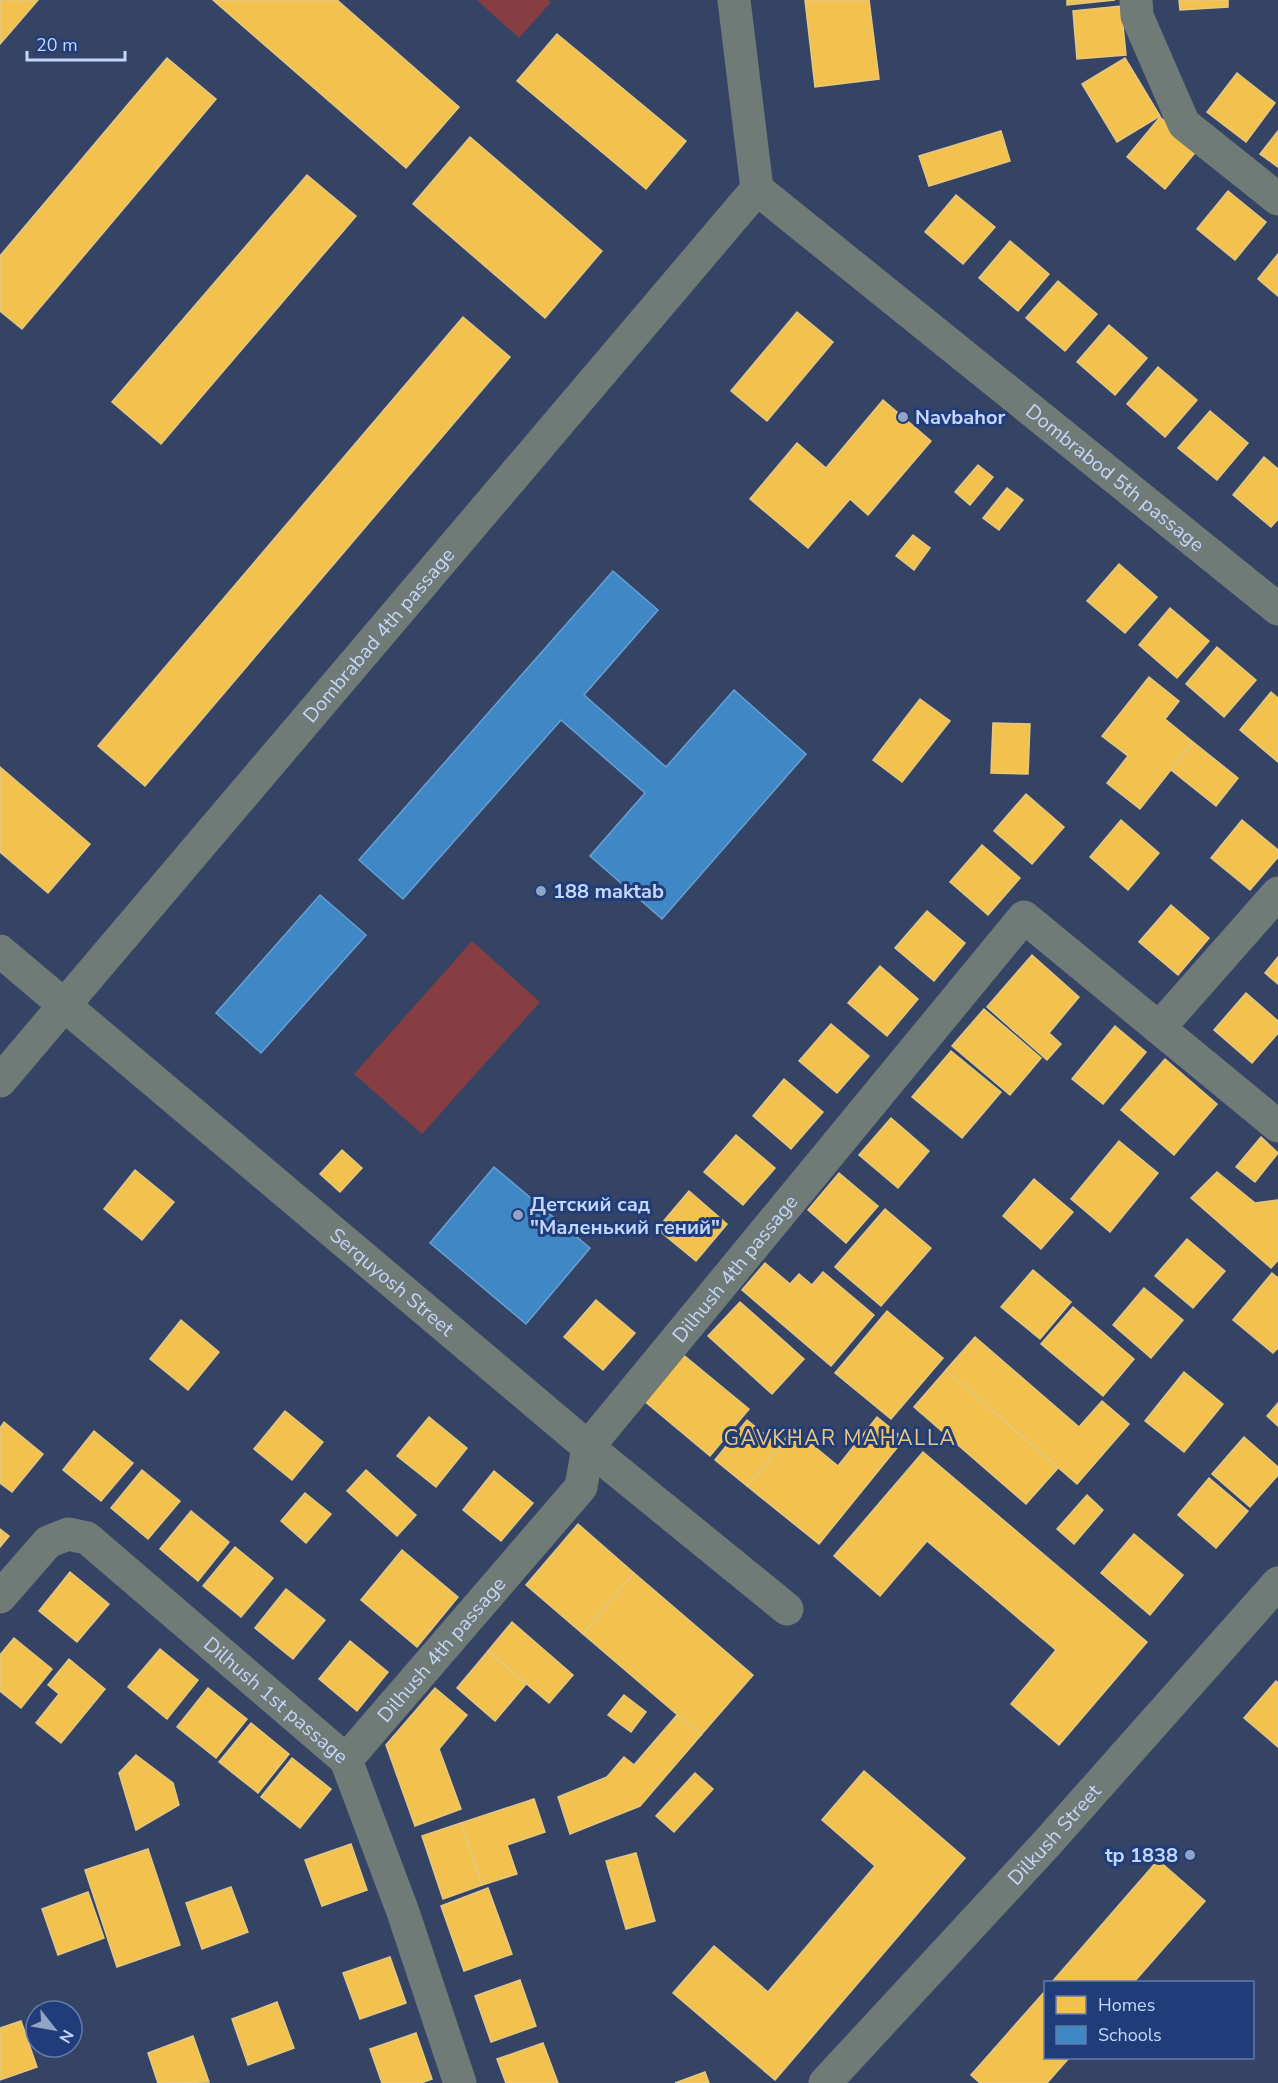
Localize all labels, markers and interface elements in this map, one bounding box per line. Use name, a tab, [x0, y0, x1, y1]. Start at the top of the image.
scale bar	[27, 24, 124, 62]
text: 20 m	[36, 33, 78, 57]
street label: Dombrabod 5th passage	[1020, 397, 1210, 558]
place label: Navbahor	[915, 404, 1005, 431]
marker: Navbahor	[896, 410, 910, 424]
street label: Dombrabad 4th passage	[297, 542, 461, 728]
place label: 188 maktab	[553, 878, 664, 905]
marker: 188 maktab	[534, 884, 548, 898]
street label: Dilhush 4th passage	[666, 1189, 804, 1348]
place label: Детский сад "Маленький гений"	[530, 1191, 720, 1241]
marker: Детский сад "Маленький гений"	[511, 1208, 525, 1222]
street label: Serquyosh Street	[324, 1222, 461, 1343]
district label: GAVKHAR MAHALLA	[724, 1424, 956, 1452]
street label: Dilhush 4th passage	[371, 1571, 512, 1728]
street label: Dilhush 1st passage	[198, 1630, 354, 1770]
street label: Dilkush Street	[1001, 1777, 1107, 1891]
place label: tp 1838	[1105, 1842, 1178, 1869]
marker: tp 1838	[1183, 1848, 1197, 1862]
legend	[1044, 1981, 1254, 2059]
text: Homes	[1098, 1993, 1155, 2017]
north arrow	[24, 1999, 84, 2059]
text: Schools	[1098, 2023, 1162, 2047]
text: N	[53, 2025, 79, 2047]

